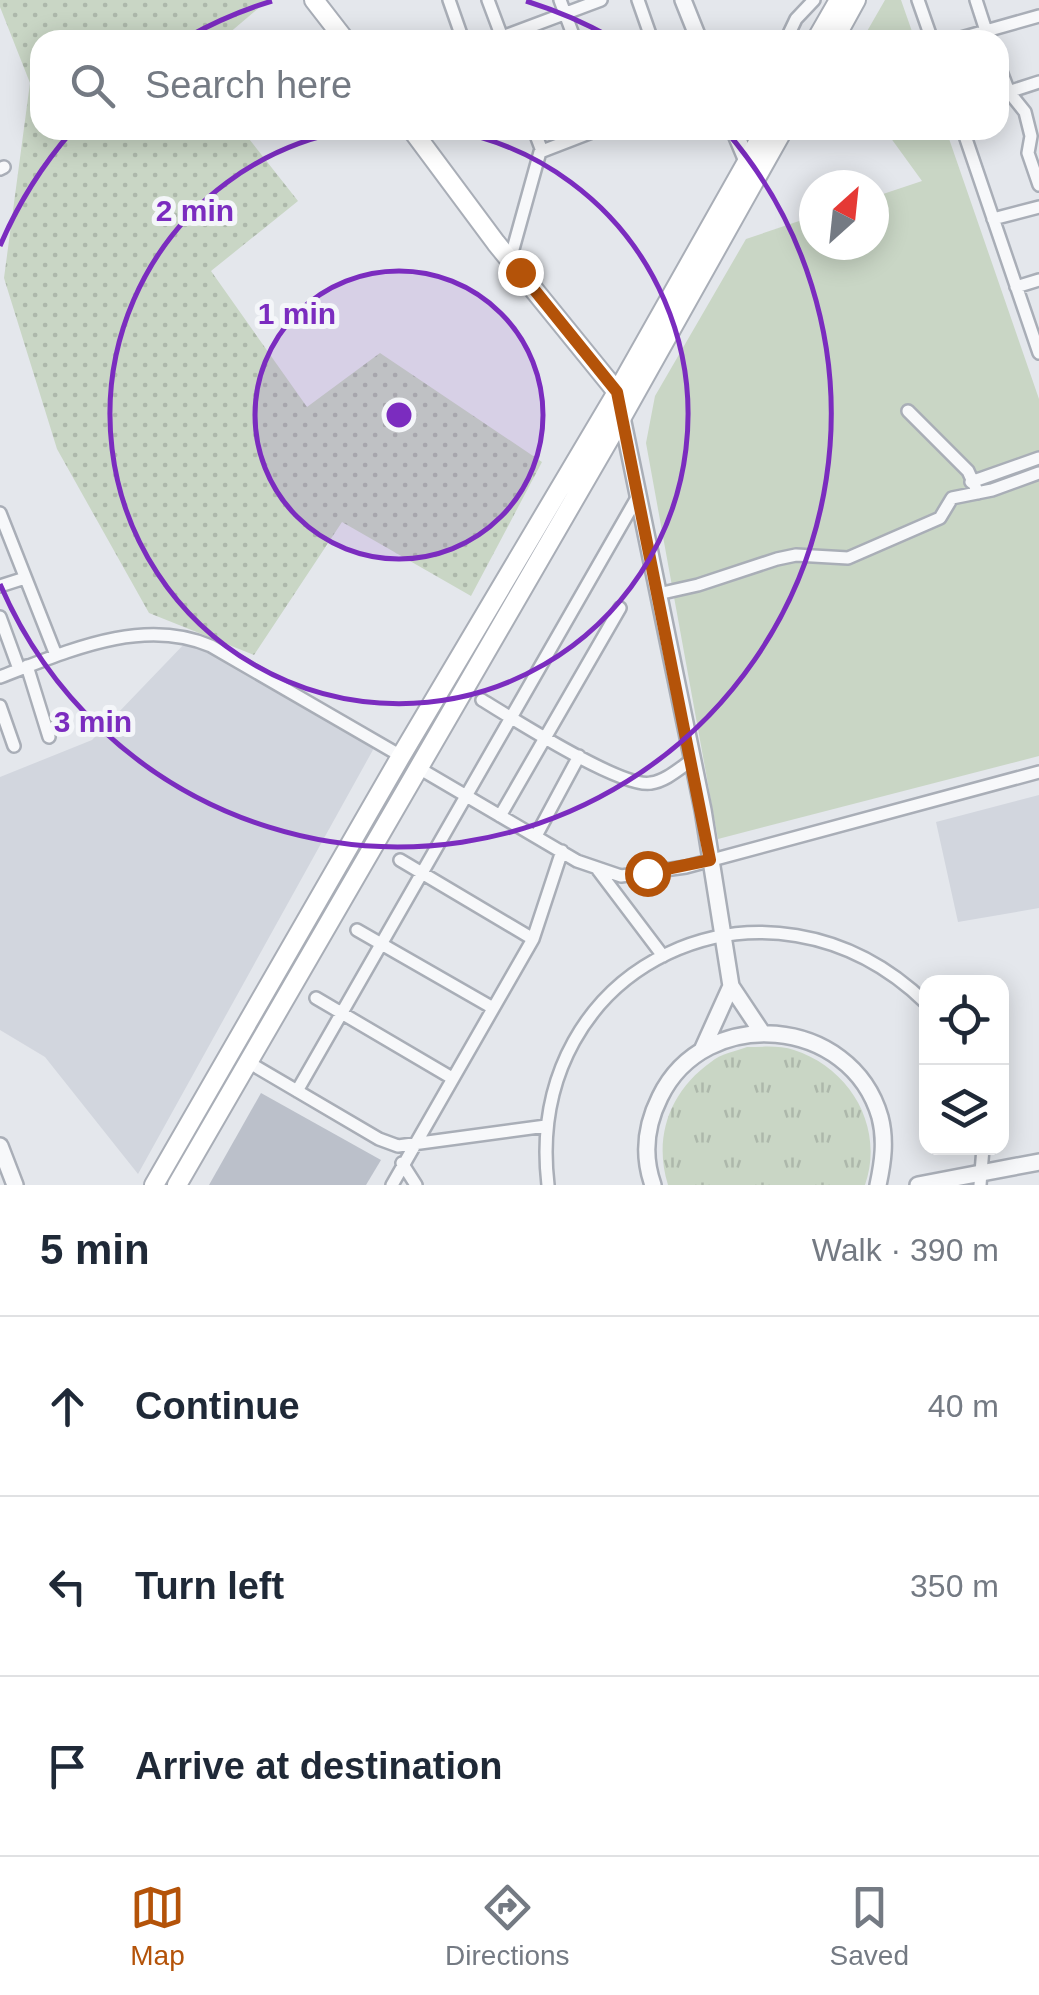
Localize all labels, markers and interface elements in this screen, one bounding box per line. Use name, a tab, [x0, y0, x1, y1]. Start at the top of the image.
search box	[30, 30, 1009, 140]
icon: search	[65, 58, 120, 113]
text: Search here	[145, 64, 352, 106]
north arrow	[799, 170, 889, 260]
text: 2 min	[156, 194, 234, 227]
route end	[498, 250, 544, 296]
text: 1 min	[258, 297, 336, 330]
centre of rings	[381, 397, 417, 433]
text: 3 min	[54, 705, 132, 738]
route start	[625, 851, 671, 897]
map controls	[919, 975, 1009, 1155]
button: locate	[919, 975, 1009, 1065]
button: layers	[919, 1065, 1009, 1155]
text: 5 min	[40, 1226, 150, 1273]
text: Walk · 390 m	[812, 1232, 999, 1268]
icon: ahead	[40, 1379, 95, 1434]
text: Continue	[135, 1385, 300, 1427]
text: 40 m	[928, 1388, 999, 1424]
icon: left	[40, 1559, 95, 1614]
text: Turn left	[135, 1565, 284, 1607]
text: 350 m	[910, 1568, 999, 1604]
icon: arrive	[40, 1739, 95, 1794]
text: Arrive at destination	[135, 1745, 502, 1787]
tab: Map	[130, 1880, 185, 1972]
tab: Directions	[445, 1880, 570, 1972]
tab: Saved	[830, 1880, 909, 1972]

